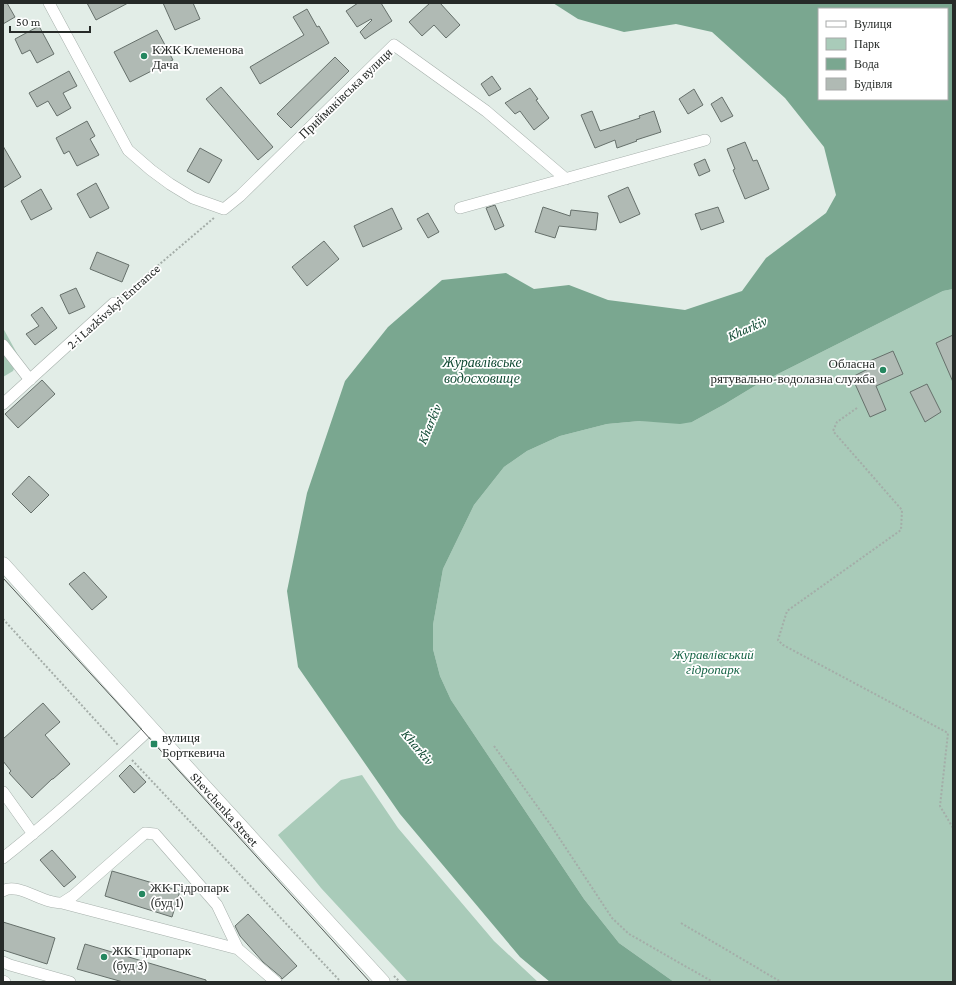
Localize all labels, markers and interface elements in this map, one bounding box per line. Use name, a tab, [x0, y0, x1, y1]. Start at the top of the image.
scale bar	[10, 8, 90, 34]
legend	[818, 8, 948, 100]
text: 50 m	[16, 15, 41, 29]
text: Вулиця	[854, 17, 892, 31]
text: Парк	[854, 37, 880, 51]
place label: КЖК Клеменова Дача	[152, 42, 244, 72]
street label: Приймаківська вулиця	[296, 45, 395, 142]
marker: КЖК Клеменова Дача	[139, 51, 149, 61]
text: Вода	[854, 57, 880, 71]
text: Будівля	[854, 77, 893, 91]
street label: 2-i Lazkivskyi Entrance	[64, 260, 163, 352]
water label: Kharkiv	[725, 312, 770, 344]
water label: Журавлівське водосховище	[441, 354, 522, 386]
place label: Обласна рятувально-водолазна служба	[711, 356, 875, 386]
marker: Обласна рятувально-водолазна служба	[878, 365, 888, 375]
water label: Kharkiv	[413, 401, 445, 446]
park label: Журавлівський гідропарк	[671, 647, 754, 677]
water label: Kharkiv	[398, 726, 438, 768]
place label: вулиця Борткевича	[162, 730, 225, 760]
marker: вулиця Борткевича	[149, 739, 159, 749]
street label: Shevchenka Street	[187, 769, 262, 850]
place label: ЖК Гідропарк (буд 1)	[150, 880, 230, 911]
marker: ЖК Гідропарк (буд 1)	[137, 889, 147, 899]
place label: ЖК Гідропарк (буд 3)	[112, 943, 192, 974]
marker: ЖК Гідропарк (буд 3)	[99, 952, 109, 962]

